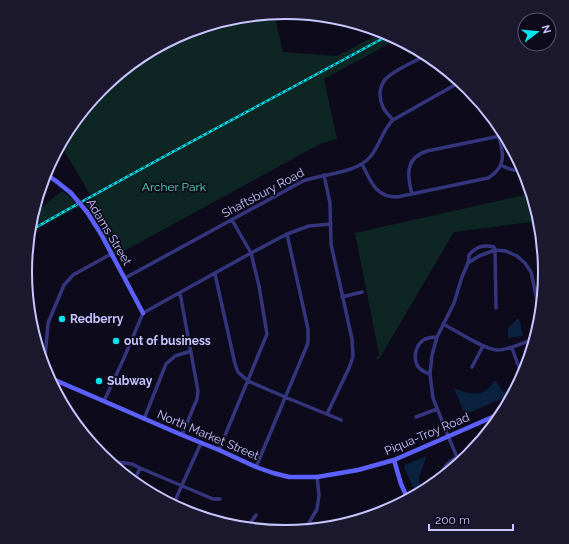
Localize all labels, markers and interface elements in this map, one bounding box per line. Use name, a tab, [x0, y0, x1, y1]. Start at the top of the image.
north arrow	[517, 12, 557, 52]
text: N	[539, 24, 554, 35]
street label: Shaftsbury Road	[219, 165, 307, 221]
park label: Archer Park	[142, 180, 207, 194]
street label: Adams Street	[84, 196, 134, 268]
place label: Redberry	[70, 312, 124, 326]
marker: Redberry	[57, 314, 67, 324]
place label: out of business	[124, 334, 211, 348]
marker: out of business	[111, 336, 121, 346]
place label: Subway	[107, 374, 153, 388]
marker: Subway	[94, 376, 104, 386]
street label: North Market Street	[155, 407, 261, 463]
street label: Piqua-Troy Road	[383, 410, 471, 458]
scale bar	[429, 506, 513, 532]
text: 200 m	[435, 513, 470, 527]

